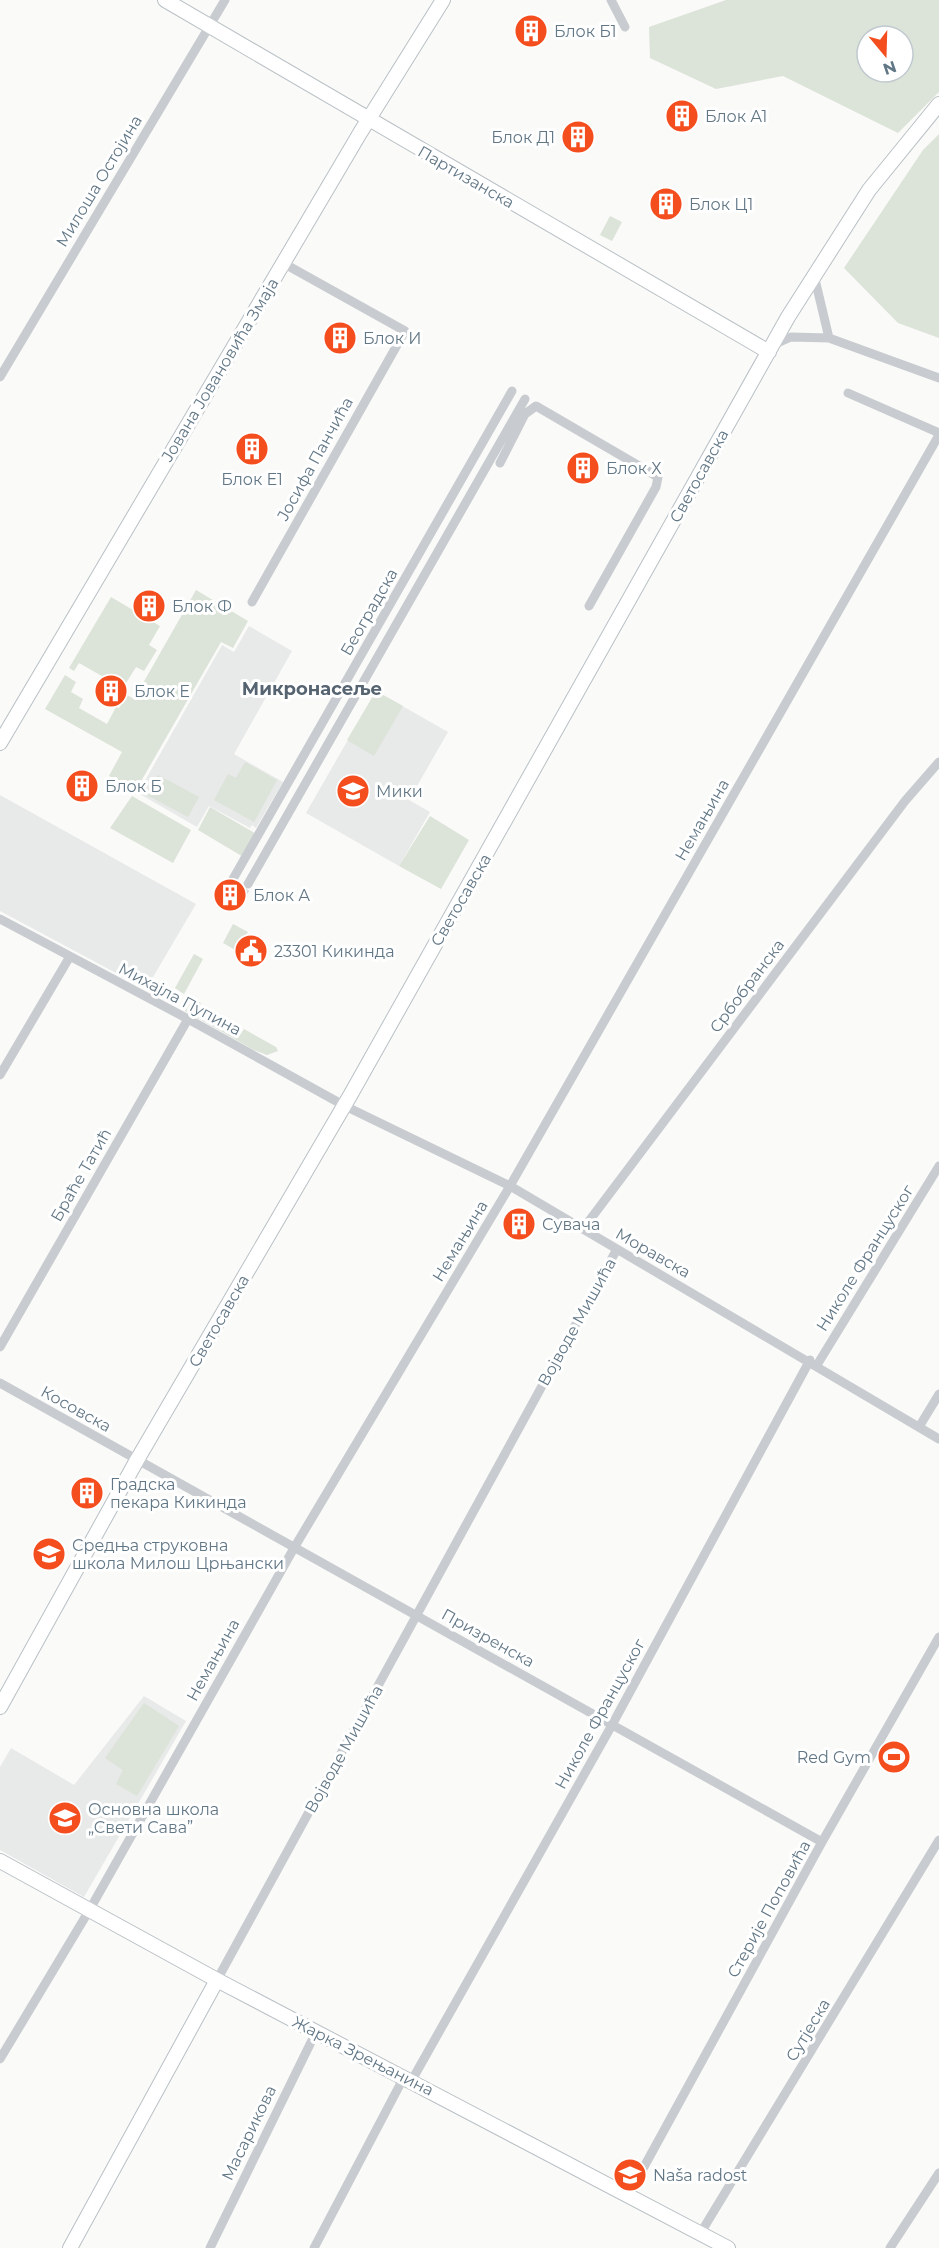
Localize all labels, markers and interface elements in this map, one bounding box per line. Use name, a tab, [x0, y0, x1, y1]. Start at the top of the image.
building icon: Блок Б1	[513, 13, 549, 49]
place label: Блок Б1	[554, 22, 617, 41]
north arrow	[855, 24, 915, 84]
text: N	[881, 57, 899, 79]
building icon: Блок А1	[664, 98, 700, 134]
place label: Блок А1	[705, 107, 767, 126]
street label: Милоша Остојина	[52, 112, 146, 250]
building icon: Блок Д1	[560, 119, 596, 155]
place label: Блок Д1	[491, 128, 555, 147]
street label: Партизанска	[415, 142, 517, 212]
building icon: Блок Ц1	[648, 186, 684, 222]
place label: Блок Ц1	[689, 195, 753, 214]
street label: Јована Јовановића Змаја	[157, 275, 283, 465]
building icon: Блок И	[322, 320, 358, 356]
place label: Блок И	[363, 329, 421, 348]
street label: Јосифа Панчића	[273, 394, 357, 524]
street label: Светосавска	[666, 426, 732, 526]
building icon: Блок Е1	[234, 431, 270, 467]
building icon: Блок Х	[565, 450, 601, 486]
place label: Блок Х	[606, 459, 662, 478]
place label: Блок Е1	[221, 470, 283, 489]
street label: Београдска	[336, 565, 402, 659]
building icon: Блок Ф	[131, 588, 167, 624]
place label: Блок Ф	[172, 597, 232, 616]
building icon: Блок Е	[93, 673, 129, 709]
district label: Микронасеље	[242, 678, 382, 700]
place label: Блок Е	[134, 682, 190, 701]
building icon: Блок Б	[64, 768, 100, 804]
school or university icon: Мики	[335, 773, 371, 809]
street label: Немањина	[671, 776, 733, 864]
place label: Блок Б	[105, 777, 162, 796]
place label: Мики	[376, 782, 423, 801]
street label: Светосавска	[427, 850, 495, 950]
building icon: Блок А	[212, 877, 248, 913]
place label: Блок А	[253, 886, 310, 905]
public building icon: 23301 Кикинда	[233, 933, 269, 969]
street label: Србобранска	[706, 935, 788, 1037]
place label: 23301 Кикинда	[274, 942, 395, 961]
street label: Михајла Пупина	[115, 959, 245, 1039]
street label: Браће Татић	[47, 1125, 115, 1225]
street label: Николе Француског	[812, 1181, 918, 1335]
street label: Немањина	[428, 1197, 492, 1285]
building icon: Сувача	[501, 1206, 537, 1242]
place label: Сувача	[542, 1215, 600, 1234]
street label: Моравска	[612, 1224, 694, 1282]
street label: Војводе Мишића	[534, 1255, 620, 1389]
street label: Светосавска	[185, 1271, 253, 1371]
street label: Косовска	[38, 1382, 114, 1436]
building icon: Градска пекара Кикинда	[69, 1475, 105, 1511]
place label: Градска пекара Кикинда	[110, 1475, 247, 1512]
school or university icon: Средња струковна школа Милош Црњански	[31, 1536, 67, 1572]
place label: Средња струковна школа Милош Црњански	[72, 1536, 284, 1573]
street label: Призренска	[438, 1605, 538, 1671]
street label: Немањина	[183, 1615, 243, 1705]
street label: Николе Француског	[551, 1635, 649, 1792]
street label: Војводе Мишића	[301, 1682, 387, 1816]
sports icon: Red Gym	[876, 1739, 912, 1775]
place label: Red Gym	[797, 1748, 871, 1767]
school or university icon: Основна школа „Свети Сава”	[47, 1800, 83, 1836]
place label: Основна школа „Свети Сава”	[88, 1800, 219, 1837]
street label: Стерије Поповића	[723, 1837, 815, 1981]
street label: Сутјеска	[782, 1995, 834, 2065]
street label: Жарка Зрењанина	[289, 2012, 437, 2100]
street label: Масарикова	[218, 2082, 280, 2184]
school or university icon: Naša radost	[612, 2157, 648, 2193]
place label: Naša radost	[653, 2166, 748, 2185]

